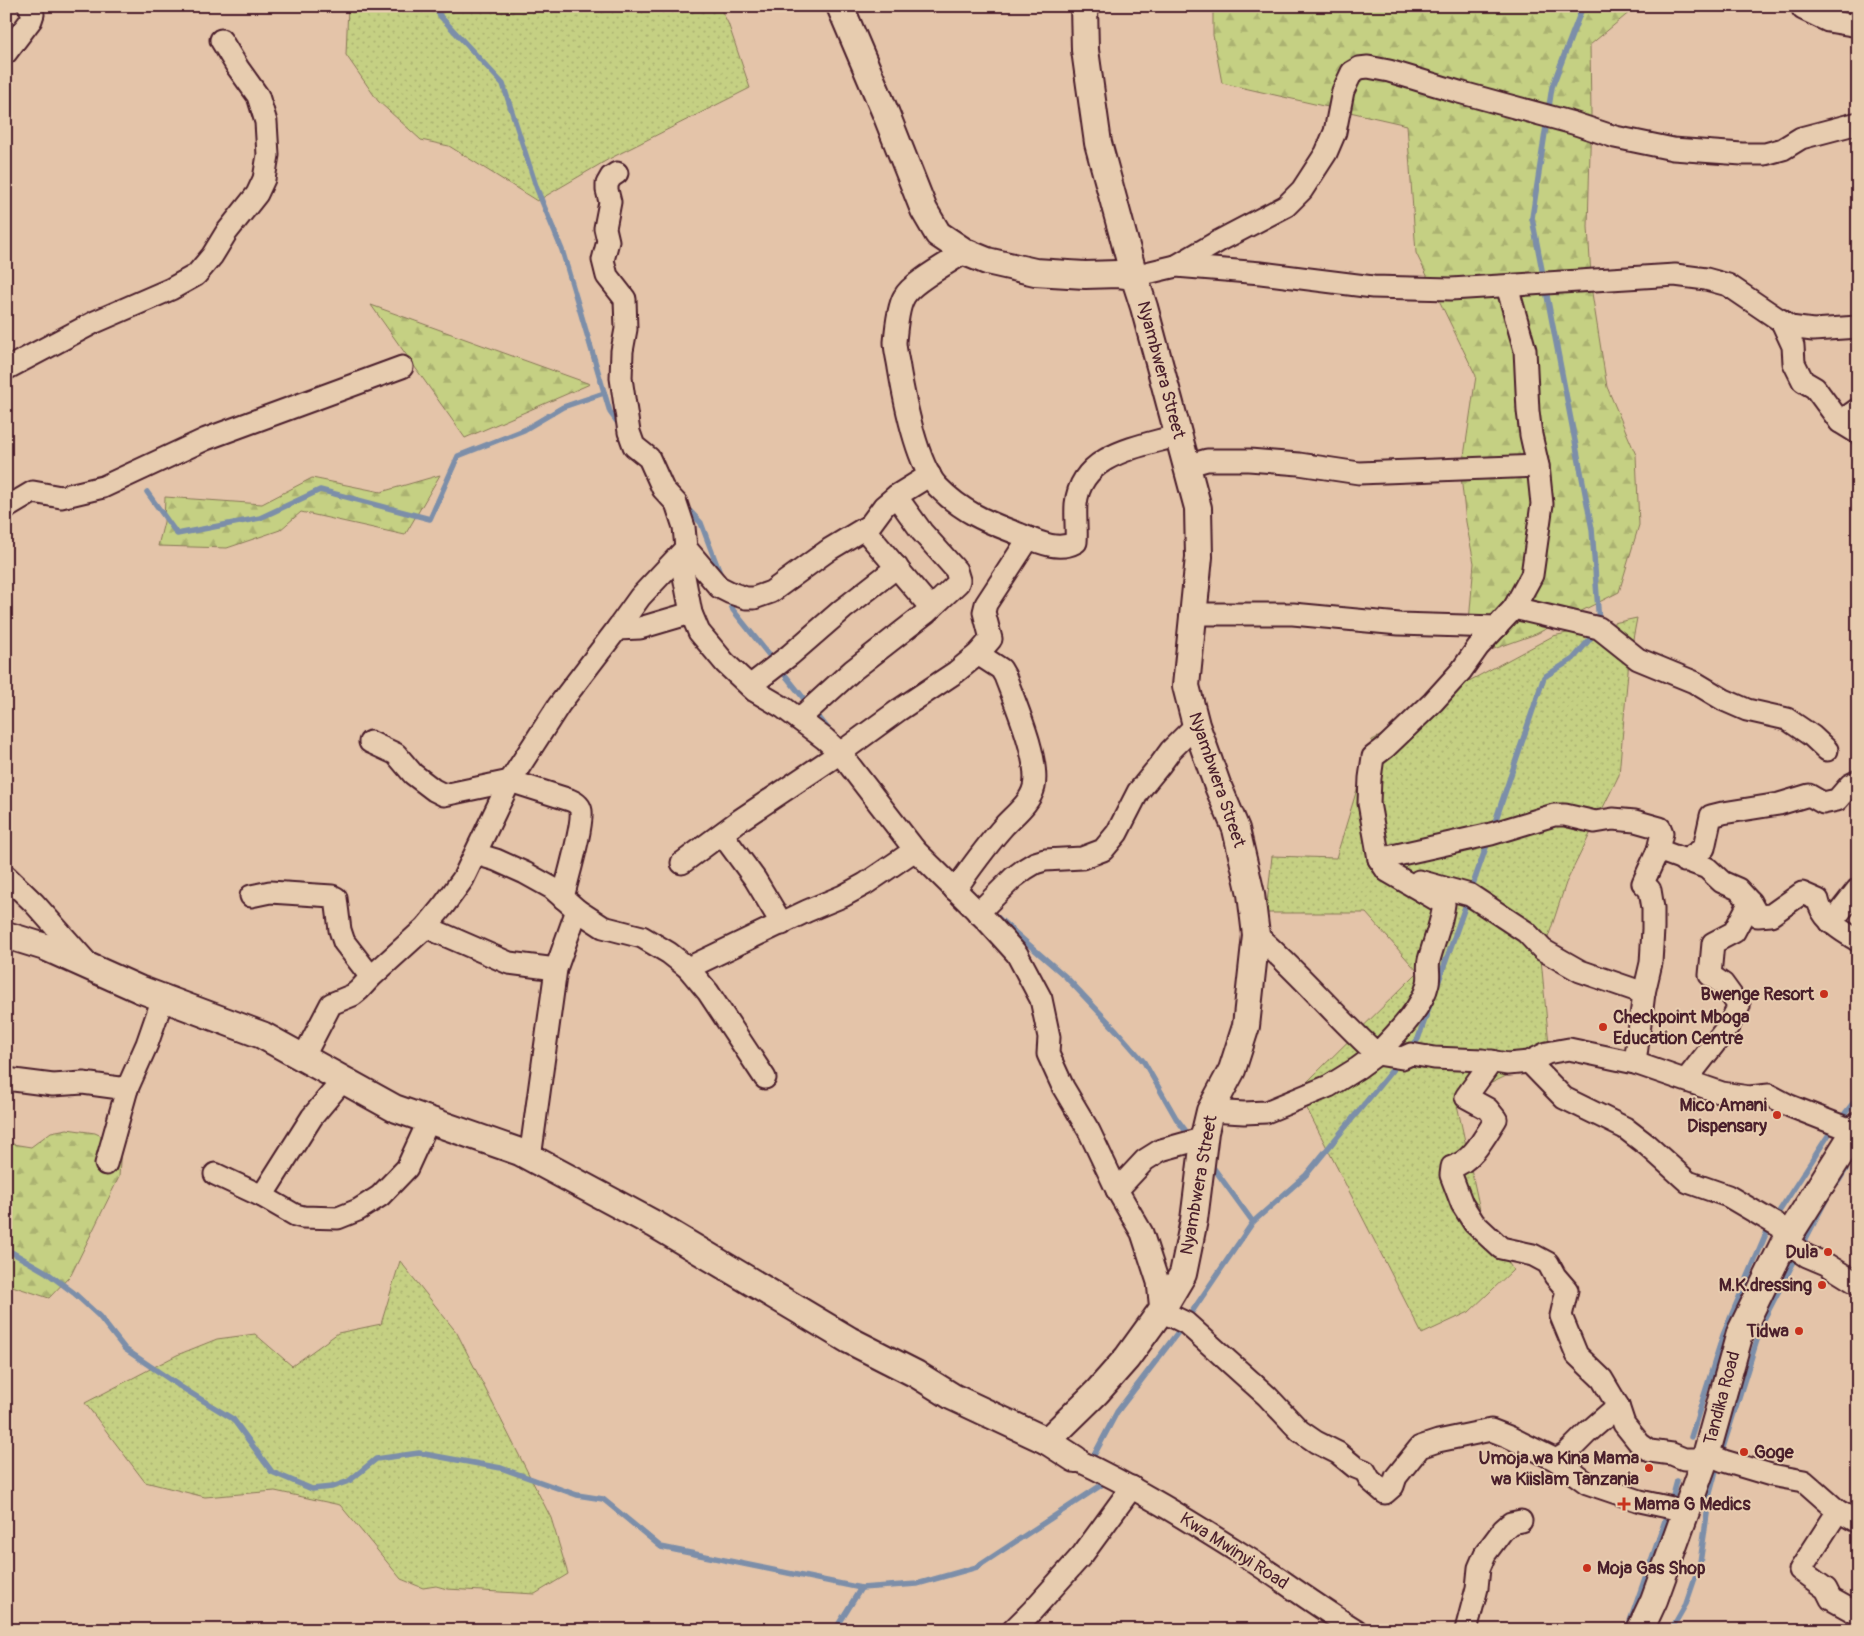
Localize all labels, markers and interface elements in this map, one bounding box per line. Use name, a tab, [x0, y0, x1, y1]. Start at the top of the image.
street label: Nyambwera Street	[1132, 299, 1191, 442]
street label: Nyambwera Street	[1183, 709, 1251, 851]
place label: Bwenge Resort	[1700, 983, 1815, 1006]
marker: Bwenge Resort	[1818, 988, 1830, 1000]
place label: Checkpoint Mboga Education Centre	[1613, 1006, 1750, 1050]
marker: Checkpoint Mboga Education Centre	[1597, 1021, 1609, 1033]
place label: Mico Amani Dispensary	[1680, 1094, 1767, 1138]
marker: Mico Amani Dispensary	[1771, 1109, 1783, 1121]
street label: Nyambwera Street	[1175, 1113, 1223, 1257]
place label: Dula	[1785, 1241, 1819, 1264]
marker: Dula	[1822, 1246, 1834, 1258]
place label: M.K.dressing	[1719, 1274, 1812, 1297]
marker: M.K.dressing	[1816, 1279, 1828, 1291]
place label: Tidwa	[1745, 1320, 1790, 1343]
marker: Tidwa	[1793, 1325, 1805, 1337]
street label: Tandika Road	[1698, 1349, 1746, 1447]
place label: Goge	[1754, 1441, 1795, 1464]
marker: Goge	[1738, 1446, 1750, 1458]
place label: Umoja wa Kina Mama wa Kiislam Tanzania	[1479, 1447, 1640, 1491]
marker: Umoja wa Kina Mama wa Kiislam Tanzania	[1643, 1462, 1655, 1474]
place label: Mama G Medics	[1634, 1493, 1751, 1516]
marker: Mama G Medics	[1618, 1498, 1630, 1510]
street label: Kwa Mwinyi Road	[1175, 1507, 1293, 1595]
place label: Moja Gas Shop	[1597, 1557, 1706, 1580]
marker: Moja Gas Shop	[1581, 1562, 1593, 1574]

